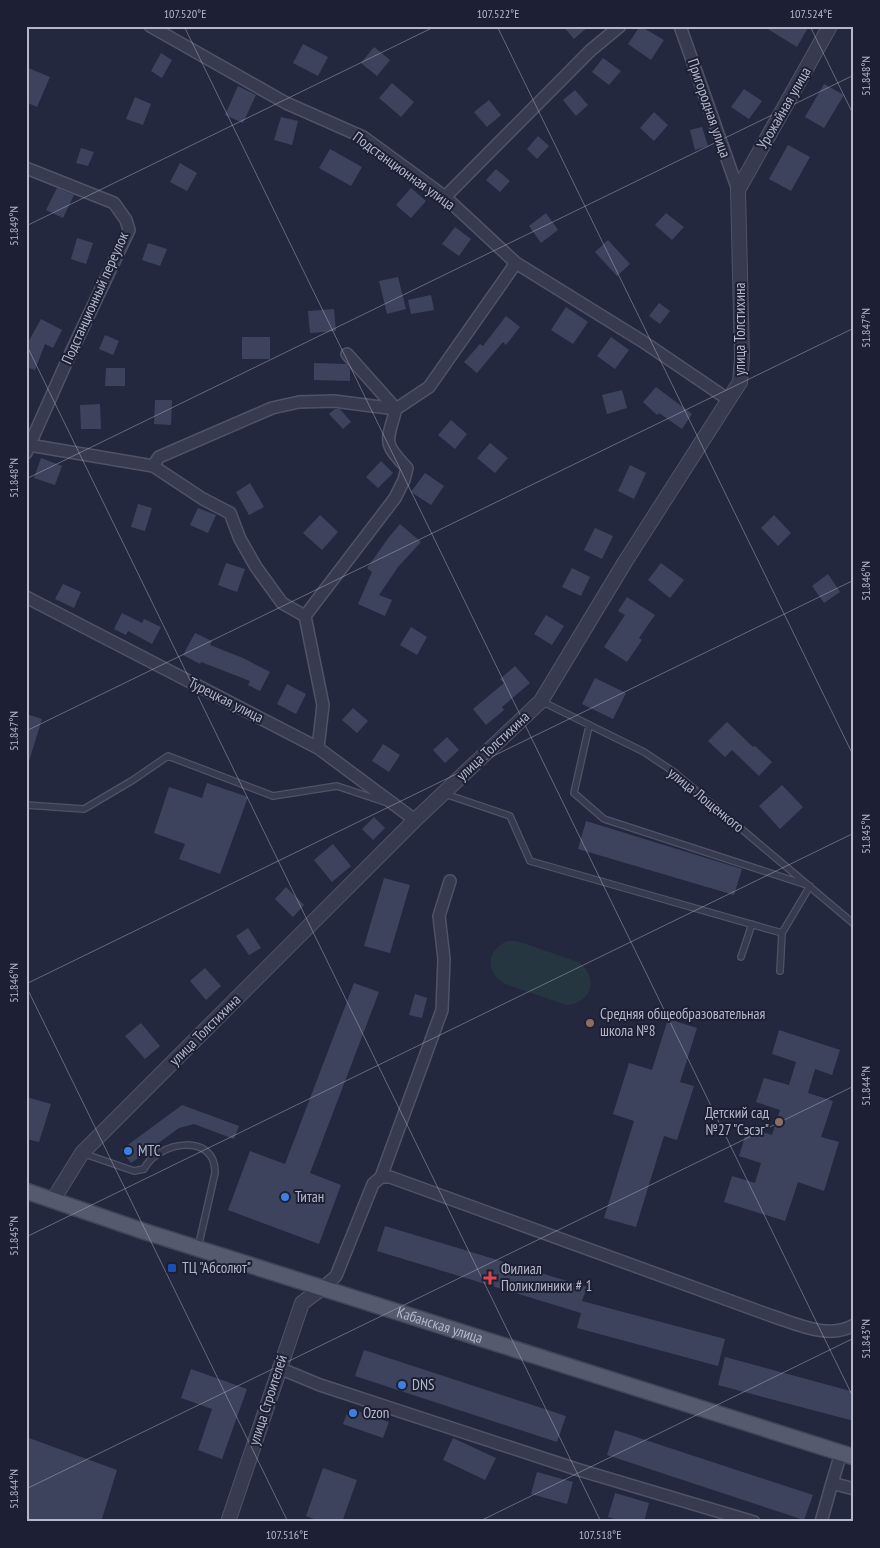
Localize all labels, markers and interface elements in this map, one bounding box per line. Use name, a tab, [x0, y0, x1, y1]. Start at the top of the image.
text: 107.520°E	[164, 6, 206, 21]
text: 107.522°E	[477, 6, 519, 21]
text: 107.524°E	[790, 6, 832, 21]
street label: Пригородная улица	[684, 56, 735, 160]
text: 51.848°N	[858, 56, 873, 96]
street label: Урожайная улица	[752, 63, 815, 152]
street label: Подстанционная улица	[349, 127, 459, 214]
text: 51.849°N	[6, 206, 21, 246]
street label: Подстанционный переулок	[57, 228, 132, 367]
street label: улица Толстихина	[730, 282, 749, 376]
text: 51.847°N	[858, 308, 873, 348]
text: 51.848°N	[6, 458, 21, 498]
text: 51.846°N	[858, 561, 873, 601]
street label: Турецкая улица	[186, 673, 267, 727]
street label: улица Толстихина	[452, 707, 533, 784]
text: 51.847°N	[6, 711, 21, 751]
street label: улица Лощенкого	[664, 763, 748, 836]
text: 51.845°N	[858, 814, 873, 854]
text: 51.846°N	[6, 963, 21, 1003]
street label: улица Толстихина	[165, 990, 244, 1069]
place label: Средняя общеобразовательная школа №8	[600, 1004, 766, 1040]
marker: Средняя общеобразовательная школа №8	[584, 1017, 596, 1029]
text: 51.844°N	[858, 1066, 873, 1106]
place label: Детский сад №27 "Сэсэг"	[705, 1103, 769, 1139]
marker: Детский сад №27 "Сэсэг"	[773, 1116, 785, 1128]
place label: МТС	[138, 1141, 161, 1160]
marker: МТС	[122, 1145, 134, 1157]
place label: Титан	[295, 1187, 324, 1206]
marker: Титан	[279, 1191, 291, 1203]
text: 51.845°N	[6, 1216, 21, 1256]
place label: ТЦ "Абсолют"	[182, 1258, 251, 1277]
place label: Филиал Поликлиники # 1	[501, 1259, 592, 1295]
marker: ТЦ "Абсолют"	[166, 1262, 178, 1274]
marker: Филиал Поликлиники # 1	[483, 1271, 497, 1285]
street label: Кабанская улица	[394, 1302, 485, 1347]
text: 51.843°N	[858, 1319, 873, 1359]
street label: улица Строителей	[244, 1352, 291, 1447]
place label: DNS	[412, 1375, 434, 1394]
marker: DNS	[396, 1379, 408, 1391]
place label: Ozon	[363, 1403, 389, 1422]
marker: Ozon	[347, 1407, 359, 1419]
text: 51.844°N	[6, 1469, 21, 1509]
text: 107.516°E	[266, 1527, 308, 1542]
text: 107.518°E	[579, 1527, 621, 1542]

